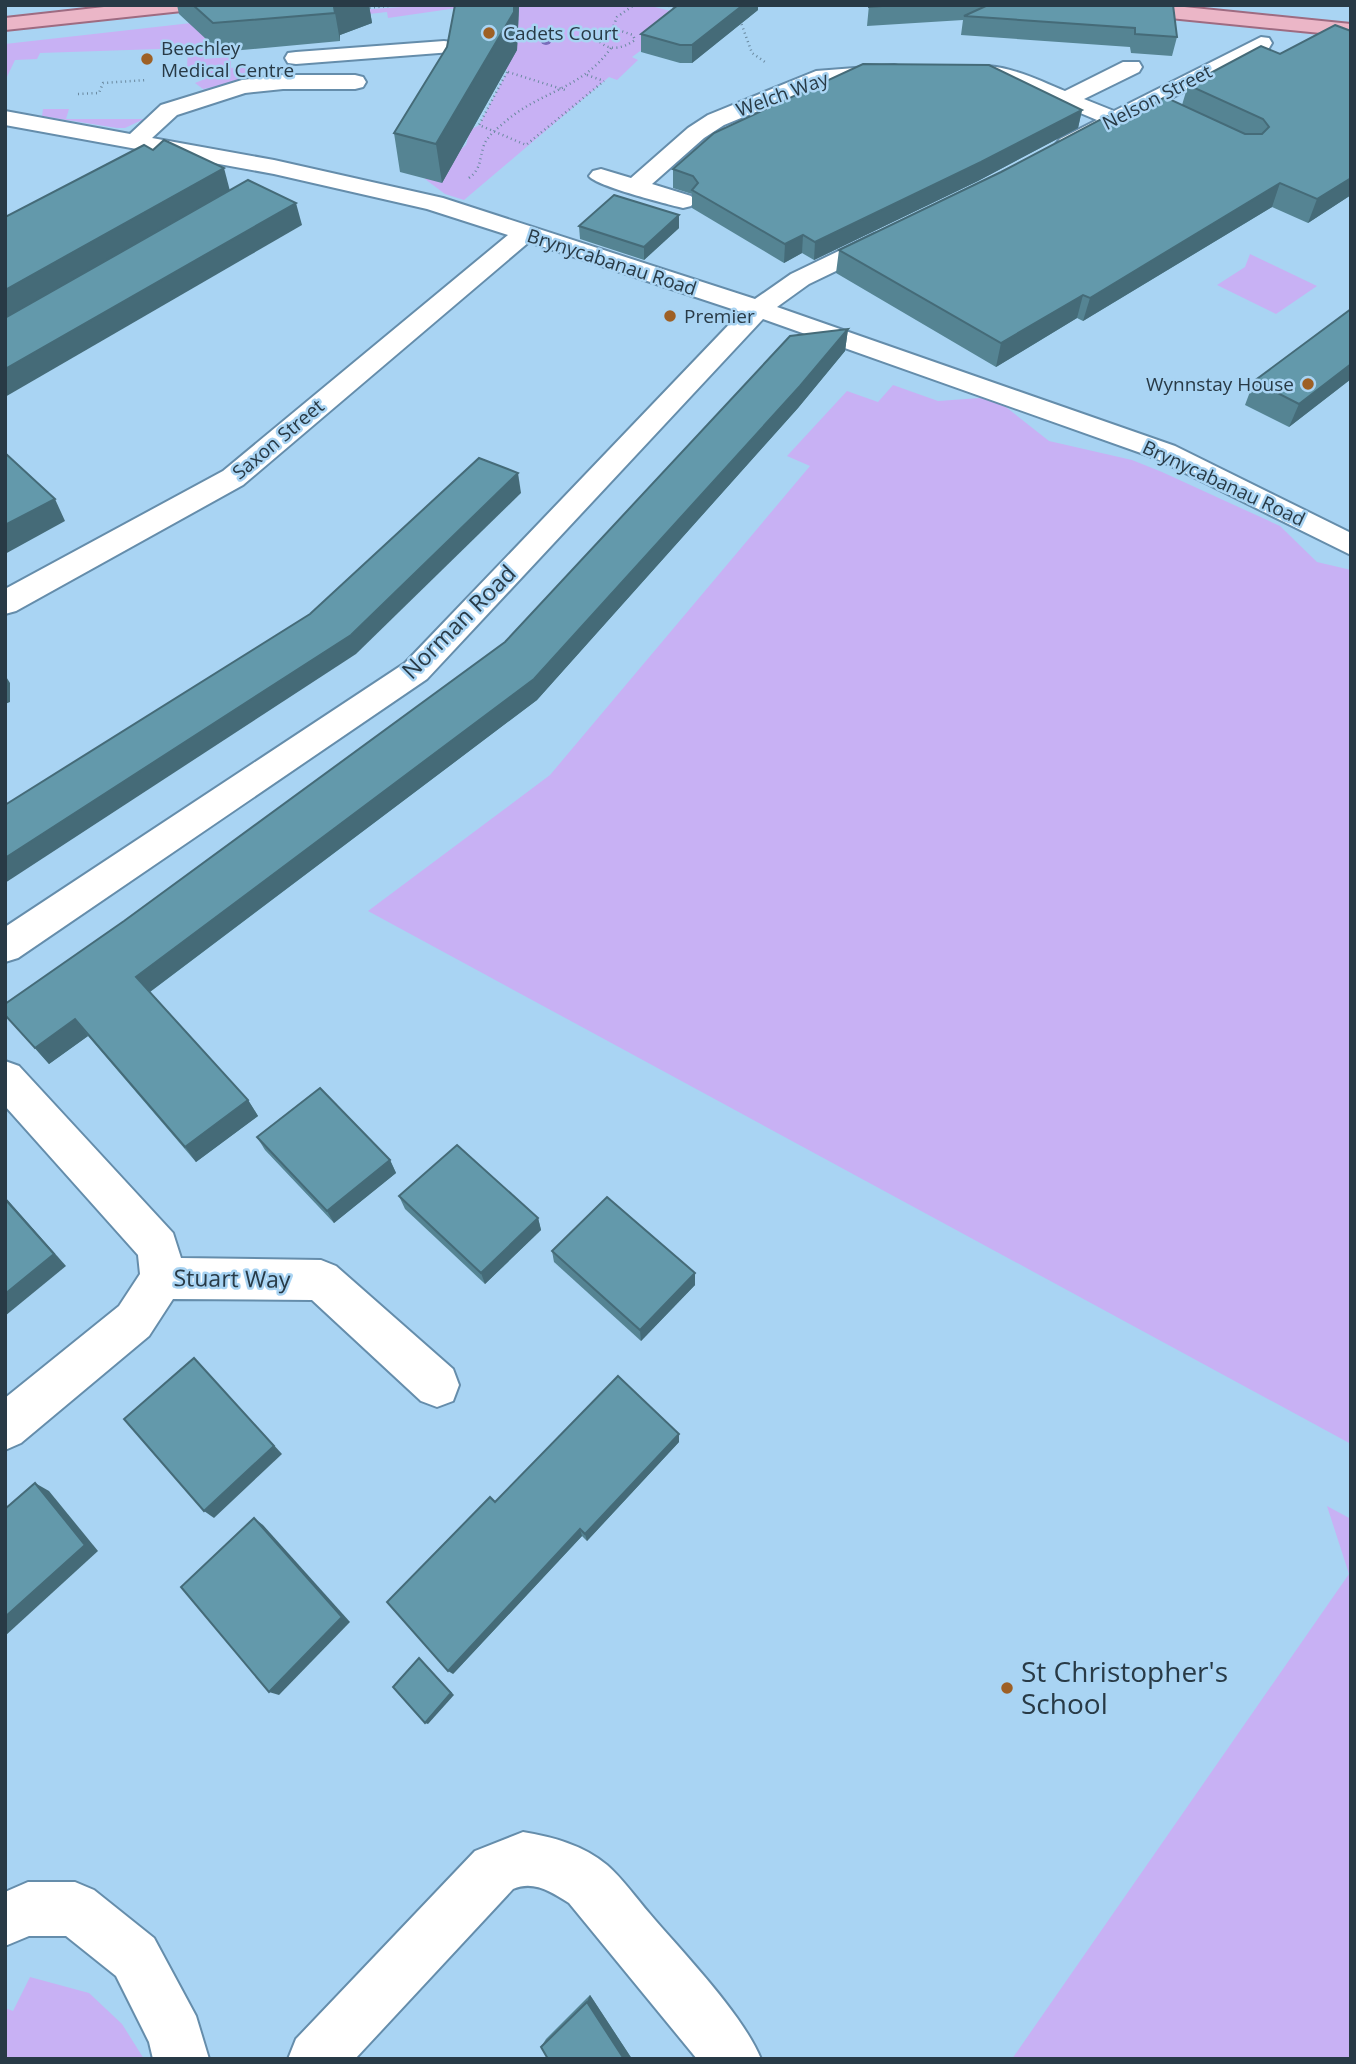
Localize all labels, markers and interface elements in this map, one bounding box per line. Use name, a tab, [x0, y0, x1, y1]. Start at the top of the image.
place label: Cadets Court	[503, 20, 618, 46]
marker: Cadets Court	[481, 25, 497, 41]
place label: Beechley Medical Centre	[161, 35, 294, 83]
marker: Beechley Medical Centre	[139, 51, 155, 67]
street label: Nelson Street	[1098, 58, 1217, 136]
street label: Welch Way	[732, 65, 832, 123]
street label: Brynycabanau Road	[524, 222, 700, 302]
place label: Premier	[684, 303, 755, 329]
marker: Premier	[662, 308, 678, 324]
place label: Wynnstay House	[1146, 371, 1294, 397]
marker: Wynnstay House	[1300, 376, 1316, 392]
street label: Saxon Street	[227, 393, 329, 485]
street label: Brynycabanau Road	[1138, 434, 1310, 532]
street label: Norman Road	[394, 557, 522, 685]
street label: Stuart Way	[173, 1261, 291, 1295]
place label: St Christopher's School	[1021, 1652, 1228, 1722]
marker: St Christopher's School	[999, 1680, 1015, 1696]

